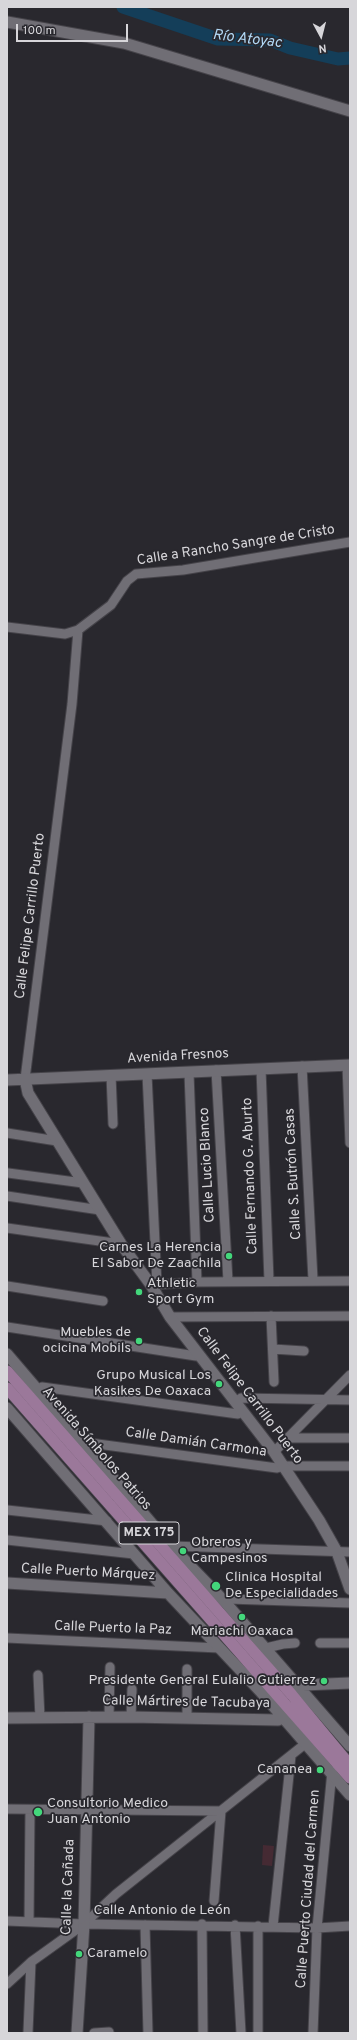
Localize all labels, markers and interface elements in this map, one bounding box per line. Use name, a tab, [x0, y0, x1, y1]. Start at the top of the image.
scale bar	[18, 16, 130, 42]
north arrow	[301, 16, 341, 56]
text: 100 m	[23, 23, 56, 39]
water label: Río Atoyac	[212, 27, 282, 53]
text: N	[318, 40, 327, 55]
street label: Calle a Rancho Sangre de Cristo	[136, 522, 336, 570]
street label: Calle Felipe Carrillo Puerto	[12, 832, 50, 1000]
street label: Avenida Fresnos	[127, 1046, 229, 1068]
street label: Calle Fernando G. Aburto	[240, 1097, 262, 1255]
street label: Calle Lucio Blanco	[197, 1107, 219, 1223]
street label: Calle S. Butrón Casas	[282, 1108, 306, 1240]
place label: Carnes La Herencia El Sabor De Zaachila	[92, 1240, 221, 1272]
marker: Carnes La Herencia El Sabor De Zaachila	[224, 1251, 234, 1261]
place label: Athletic Sport Gym	[147, 1276, 214, 1308]
marker: Athletic Sport Gym	[134, 1287, 144, 1297]
street label: Calle Felipe Carrillo Puerto	[192, 1324, 306, 1468]
place label: Muebles de ocicina Mobils	[42, 1325, 131, 1358]
marker: Muebles de ocicina Mobils	[134, 1336, 144, 1346]
place label: Grupo Musical Los Kasikes De Oaxaca	[94, 1368, 211, 1400]
marker: Grupo Musical Los Kasikes De Oaxaca	[214, 1379, 224, 1389]
street label: Avenida Símbolos Patrios	[38, 1384, 154, 1514]
street label: Calle Damián Carmona	[124, 1425, 268, 1461]
road number: MEX 175	[119, 1522, 179, 1544]
place label: Obreros y Campesinos	[191, 1535, 268, 1568]
marker: Obreros y Campesinos	[178, 1546, 188, 1556]
street label: Calle Puerto Márquez	[20, 1561, 156, 1585]
place label: Clinica Hospital De Especialidades	[225, 1570, 338, 1602]
marker: Clinica Hospital De Especialidades	[210, 1580, 222, 1592]
marker: Mariachi Oaxaca	[237, 1612, 247, 1622]
street label: Calle Puerto la Paz	[54, 1619, 172, 1639]
place label: Mariachi Oaxaca	[191, 1624, 293, 1640]
place label: Presidente General Eulalio Gutierrez	[89, 1673, 316, 1689]
marker: Presidente General Eulalio Gutierrez	[319, 1676, 329, 1686]
street label: Calle Mártires de Tacubaya	[102, 1693, 270, 1713]
place label: Cananea	[257, 1762, 312, 1778]
marker: Cananea	[315, 1765, 325, 1775]
street label: Calle Puerto Ciudad del Carmen	[294, 1789, 324, 1989]
place label: Consultorio Medico Juan Antonio	[47, 1796, 168, 1828]
marker: Consultorio Medico Juan Antonio	[32, 1806, 44, 1818]
street label: Calle la Cañada	[59, 1839, 79, 1935]
street label: Calle Antonio de León	[93, 1903, 231, 1919]
place label: Caramelo	[87, 1946, 147, 1962]
marker: Caramelo	[74, 1949, 84, 1959]

